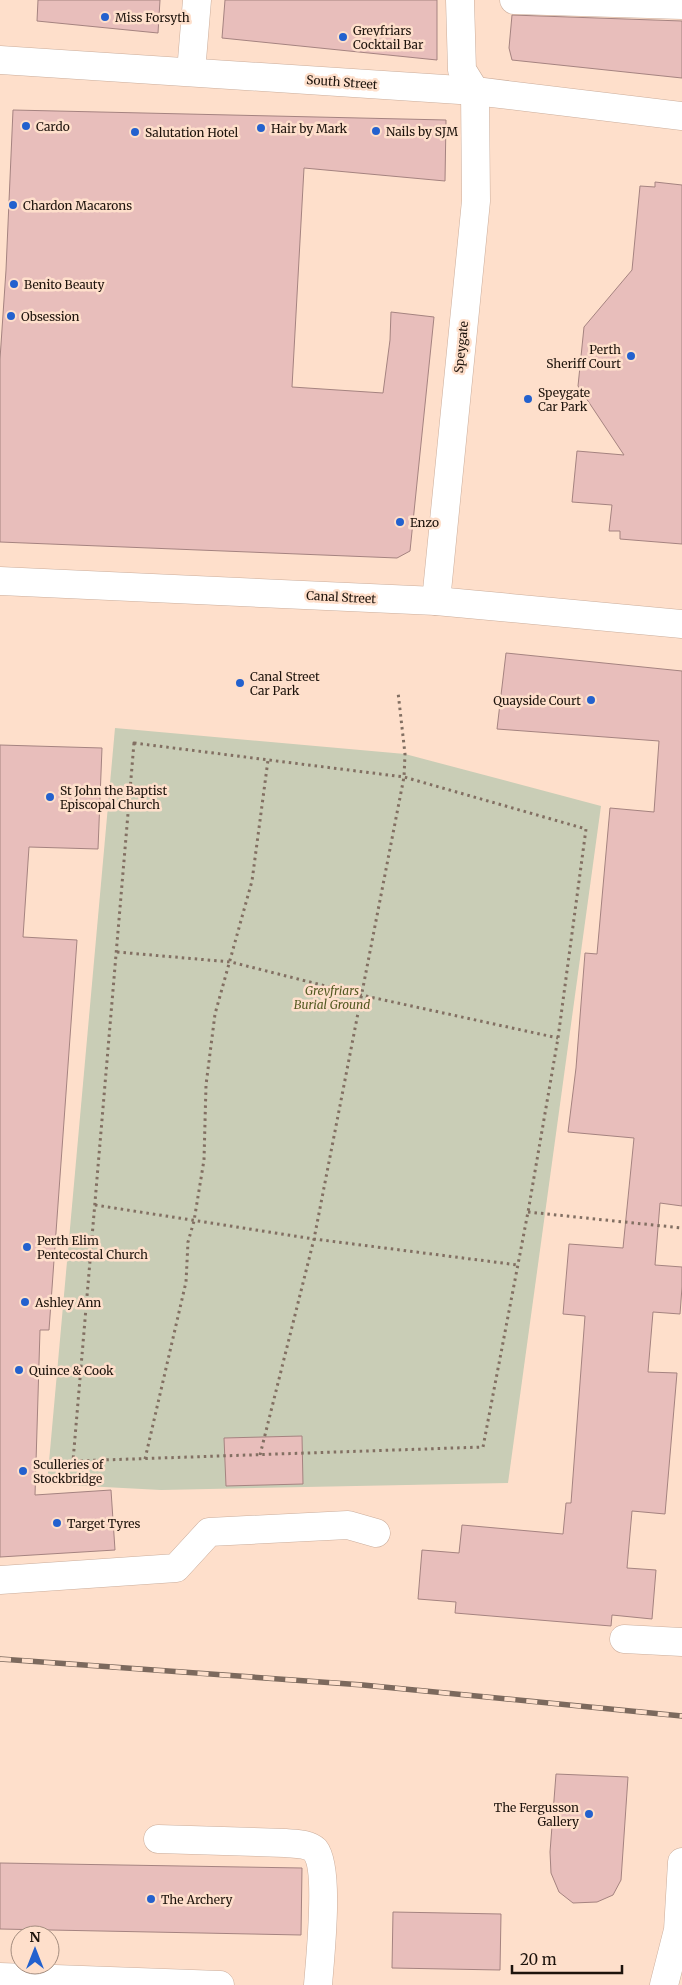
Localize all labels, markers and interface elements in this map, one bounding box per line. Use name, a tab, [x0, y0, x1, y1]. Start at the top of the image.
place label: Miss Forsyth	[115, 10, 190, 25]
marker: Miss Forsyth	[99, 11, 111, 23]
place label: Greyfriars Cocktail Bar	[353, 23, 424, 52]
marker: Greyfriars Cocktail Bar	[337, 31, 349, 43]
street label: South Street	[306, 72, 378, 92]
place label: Cardo	[36, 119, 70, 134]
marker: Cardo	[20, 120, 32, 132]
place label: Hair by Mark	[271, 121, 347, 136]
marker: Hair by Mark	[255, 122, 267, 134]
place label: Nails by SJM	[386, 124, 458, 139]
place label: Salutation Hotel	[145, 125, 238, 140]
marker: Nails by SJM	[370, 125, 382, 137]
marker: Salutation Hotel	[129, 126, 141, 138]
place label: Chardon Macarons	[23, 198, 132, 213]
marker: Chardon Macarons	[7, 199, 19, 211]
place label: Benito Beauty	[24, 277, 105, 292]
marker: Benito Beauty	[8, 278, 20, 290]
place label: Obsession	[21, 309, 80, 324]
marker: Obsession	[5, 310, 17, 322]
street label: Speygate	[451, 320, 471, 374]
place label: Perth Sheriff Court	[546, 342, 621, 371]
marker: Perth Sheriff Court	[625, 350, 637, 362]
place label: Speygate Car Park	[538, 385, 590, 414]
marker: Speygate Car Park	[522, 393, 534, 405]
place label: Enzo	[410, 515, 439, 530]
marker: Enzo	[394, 516, 406, 528]
street label: Canal Street	[306, 588, 377, 606]
place label: Canal Street Car Park	[250, 669, 320, 698]
marker: Canal Street Car Park	[234, 677, 246, 689]
place label: Quayside Court	[493, 693, 581, 708]
marker: Quayside Court	[585, 694, 597, 706]
place label: St John the Baptist Episcopal Church	[60, 783, 167, 812]
marker: St John the Baptist Episcopal Church	[44, 791, 56, 803]
park label: Greyfriars Burial Ground	[294, 983, 370, 1012]
place label: Perth Elim Pentecostal Church	[37, 1233, 148, 1262]
marker: Perth Elim Pentecostal Church	[21, 1241, 33, 1253]
place label: Ashley Ann	[34, 1295, 101, 1310]
marker: Ashley Ann	[19, 1296, 31, 1308]
place label: Quince & Cook	[29, 1363, 114, 1378]
marker: Quince & Cook	[13, 1364, 25, 1376]
place label: Sculleries of Stockbridge	[33, 1457, 104, 1486]
marker: Sculleries of Stockbridge	[17, 1465, 29, 1477]
place label: Target Tyres	[67, 1516, 141, 1531]
marker: Target Tyres	[51, 1517, 63, 1529]
place label: The Fergusson Gallery	[494, 1800, 579, 1829]
marker: The Fergusson Gallery	[583, 1808, 595, 1820]
place label: The Archery	[161, 1892, 233, 1907]
marker: The Archery	[145, 1893, 157, 1905]
north arrow	[10, 1925, 60, 1975]
text: N	[29, 1928, 41, 1946]
scale bar	[512, 1942, 622, 1974]
text: 20 m	[520, 1950, 557, 1969]

